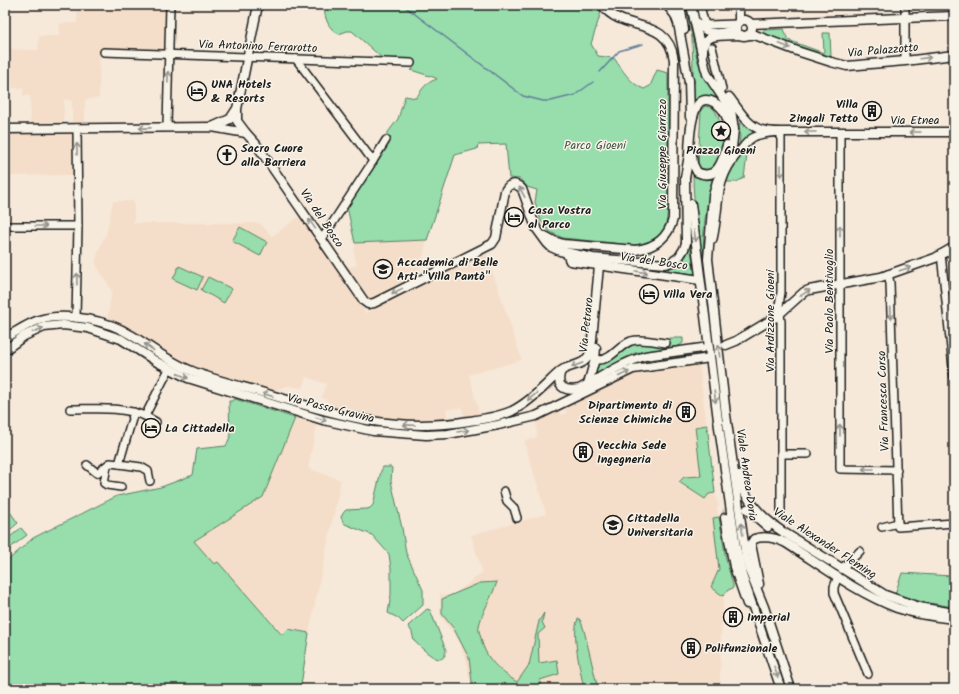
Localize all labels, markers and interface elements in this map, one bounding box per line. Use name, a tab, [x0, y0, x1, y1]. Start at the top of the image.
street label: Via Antonino Ferrarotto	[198, 35, 318, 58]
street label: Via Palazzotto	[847, 38, 919, 63]
one-way arrow	[778, 43, 790, 51]
one-way arrow	[918, 54, 931, 62]
one-way arrow	[164, 71, 172, 84]
place label: UNA Hotels & Resorts	[211, 75, 272, 108]
hotel icon: UNA Hotels & Resorts	[186, 80, 208, 102]
place label: Villa Zingali Tetto	[789, 95, 859, 128]
street label: Via Giuseppe Giarrizzo	[653, 99, 672, 209]
building icon: Villa Zingali Tetto	[861, 100, 883, 122]
street label: Via Etnea	[891, 111, 940, 130]
place icon: Piazza Gioeni	[710, 120, 732, 142]
one-way arrow	[139, 124, 152, 131]
one-way arrow	[804, 128, 817, 136]
one-way arrow	[909, 128, 922, 136]
park label: Parco Gioeni	[564, 136, 627, 155]
place label: Sacro Cuore alla Barriera	[241, 139, 306, 172]
place label: Piazza Gioeni	[686, 141, 757, 160]
one-way arrow	[73, 143, 81, 156]
church icon: Sacro Cuore alla Barriera	[216, 144, 238, 166]
one-way arrow	[777, 164, 785, 177]
street label: Via del Bosco	[295, 185, 348, 252]
one-way arrow	[518, 186, 525, 198]
place label: Casa Vostra al Parco	[528, 201, 591, 234]
hotel icon: Casa Vostra al Parco	[503, 206, 525, 228]
one-way arrow	[308, 219, 316, 230]
one-way arrow	[34, 222, 47, 230]
one-way arrow	[836, 225, 844, 238]
one-way arrow	[691, 229, 699, 242]
street label: Via del Bosco	[619, 247, 689, 276]
street label: Via Paolo Bentivoglio	[820, 249, 839, 353]
place label: Accademia di Belle Arti "Villa Pantò"	[397, 253, 498, 286]
school or university icon: Accademia di Belle Arti "Villa Pantò"	[372, 258, 394, 280]
one-way arrow	[899, 264, 911, 272]
one-way arrow	[635, 268, 648, 276]
street label: Via Ardizzone Gioeni	[761, 269, 780, 372]
one-way arrow	[73, 273, 81, 286]
hotel icon: Villa Vera	[638, 283, 660, 305]
place label: Villa Vera	[663, 285, 712, 304]
one-way arrow	[391, 288, 403, 295]
one-way arrow	[799, 289, 810, 298]
street label: Via Petraro	[574, 297, 599, 354]
one-way arrow	[887, 306, 895, 319]
one-way arrow	[32, 325, 44, 333]
one-way arrow	[143, 342, 154, 351]
one-way arrow	[715, 345, 723, 358]
street label: Via Francesca Corso	[872, 350, 895, 452]
one-way arrow	[570, 362, 583, 369]
one-way arrow	[617, 370, 629, 377]
one-way arrow	[177, 373, 189, 381]
street label: Via Passo Gravina	[285, 388, 377, 429]
one-way arrow	[263, 390, 275, 398]
one-way arrow	[711, 390, 719, 403]
one-way arrow	[527, 392, 538, 401]
place label: Dipartimento di Scienze Chimiche	[579, 396, 673, 429]
building icon: Dipartimento di Scienze Chimiche	[675, 401, 697, 423]
one-way arrow	[314, 416, 327, 424]
hotel icon: La Cittadella	[140, 417, 162, 439]
place label: La Cittadella	[165, 419, 235, 438]
one-way arrow	[403, 421, 416, 429]
one-way arrow	[836, 424, 844, 437]
one-way arrow	[456, 427, 469, 435]
street label: Viale Andrea Doria	[731, 428, 762, 523]
place label: Vecchia Sede Ingegneria	[597, 436, 667, 469]
building icon: Vecchia Sede Ingegneria	[572, 441, 594, 463]
one-way arrow	[862, 465, 875, 473]
street label: Viale Alexander Fleming	[769, 503, 881, 584]
place label: Cittadella Universitaria	[627, 509, 693, 542]
school or university icon: Cittadella Universitaria	[602, 514, 624, 536]
one-way arrow	[738, 523, 746, 536]
building icon: Imperial	[722, 606, 744, 628]
place label: Imperial	[747, 608, 790, 627]
building icon: Polifunzionale	[680, 637, 702, 659]
place label: Polifunzionale	[705, 639, 777, 658]
one-way arrow	[773, 666, 780, 679]

